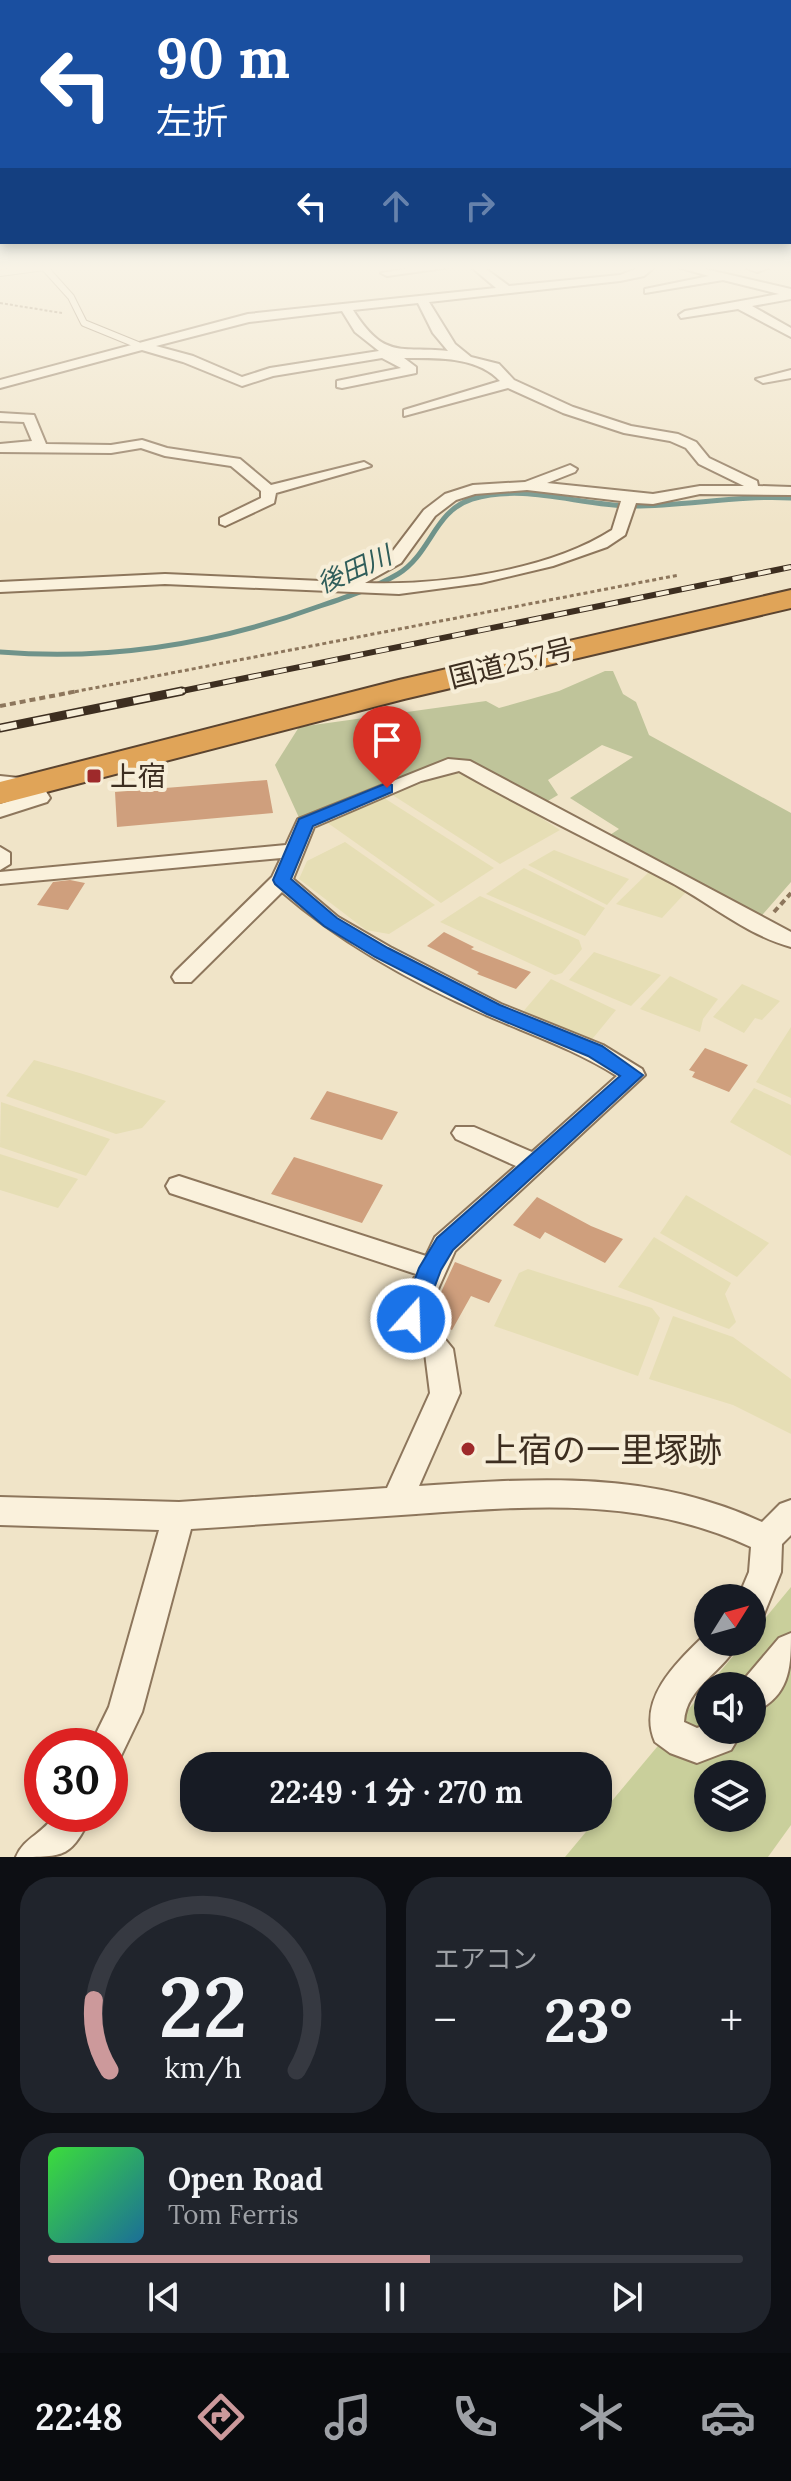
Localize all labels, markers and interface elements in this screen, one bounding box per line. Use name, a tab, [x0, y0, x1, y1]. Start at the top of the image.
text: 90 m	[156, 22, 290, 93]
icon: left	[24, 32, 128, 136]
text: 左折	[156, 98, 228, 144]
icon: left	[290, 184, 334, 228]
icon: ahead	[374, 184, 418, 228]
icon: right	[458, 184, 502, 228]
water label: 後田川	[312, 537, 399, 600]
street label: 国道257号	[445, 630, 577, 696]
pin	[353, 706, 421, 788]
icon: arrive	[365, 718, 409, 762]
place label: 上宿	[110, 758, 166, 794]
marker: 上宿	[85, 767, 103, 785]
position arrow	[369, 1277, 453, 1361]
place label: 上宿の一里塚跡	[484, 1428, 722, 1471]
marker: 上宿の一里塚跡	[459, 1440, 477, 1458]
north arrow	[694, 1584, 766, 1656]
map controls	[694, 1584, 766, 1832]
button: sound	[694, 1672, 766, 1744]
speed limit sign: 30	[24, 1728, 128, 1832]
button: layers	[694, 1760, 766, 1832]
text: 22:49 · 1 分 · 270 m	[270, 1773, 523, 1811]
text: エアコン	[434, 1942, 538, 1975]
text: 22	[158, 1953, 247, 2060]
text: 23°	[544, 1982, 633, 2058]
text: −	[434, 1992, 457, 2048]
text: +	[720, 1992, 743, 2048]
text: km/h	[164, 2049, 241, 2086]
text: Open Road	[168, 2160, 323, 2198]
text: Tom Ferris	[168, 2198, 298, 2231]
icon: previous	[142, 2275, 186, 2319]
icon: pause	[373, 2275, 417, 2319]
icon: next	[605, 2275, 649, 2319]
icon: directions	[193, 2389, 249, 2445]
icon: music	[320, 2389, 376, 2445]
icon: phone	[447, 2389, 503, 2445]
icon: climate	[573, 2389, 629, 2445]
icon: car	[700, 2389, 756, 2445]
text: 22:48	[35, 2394, 123, 2440]

